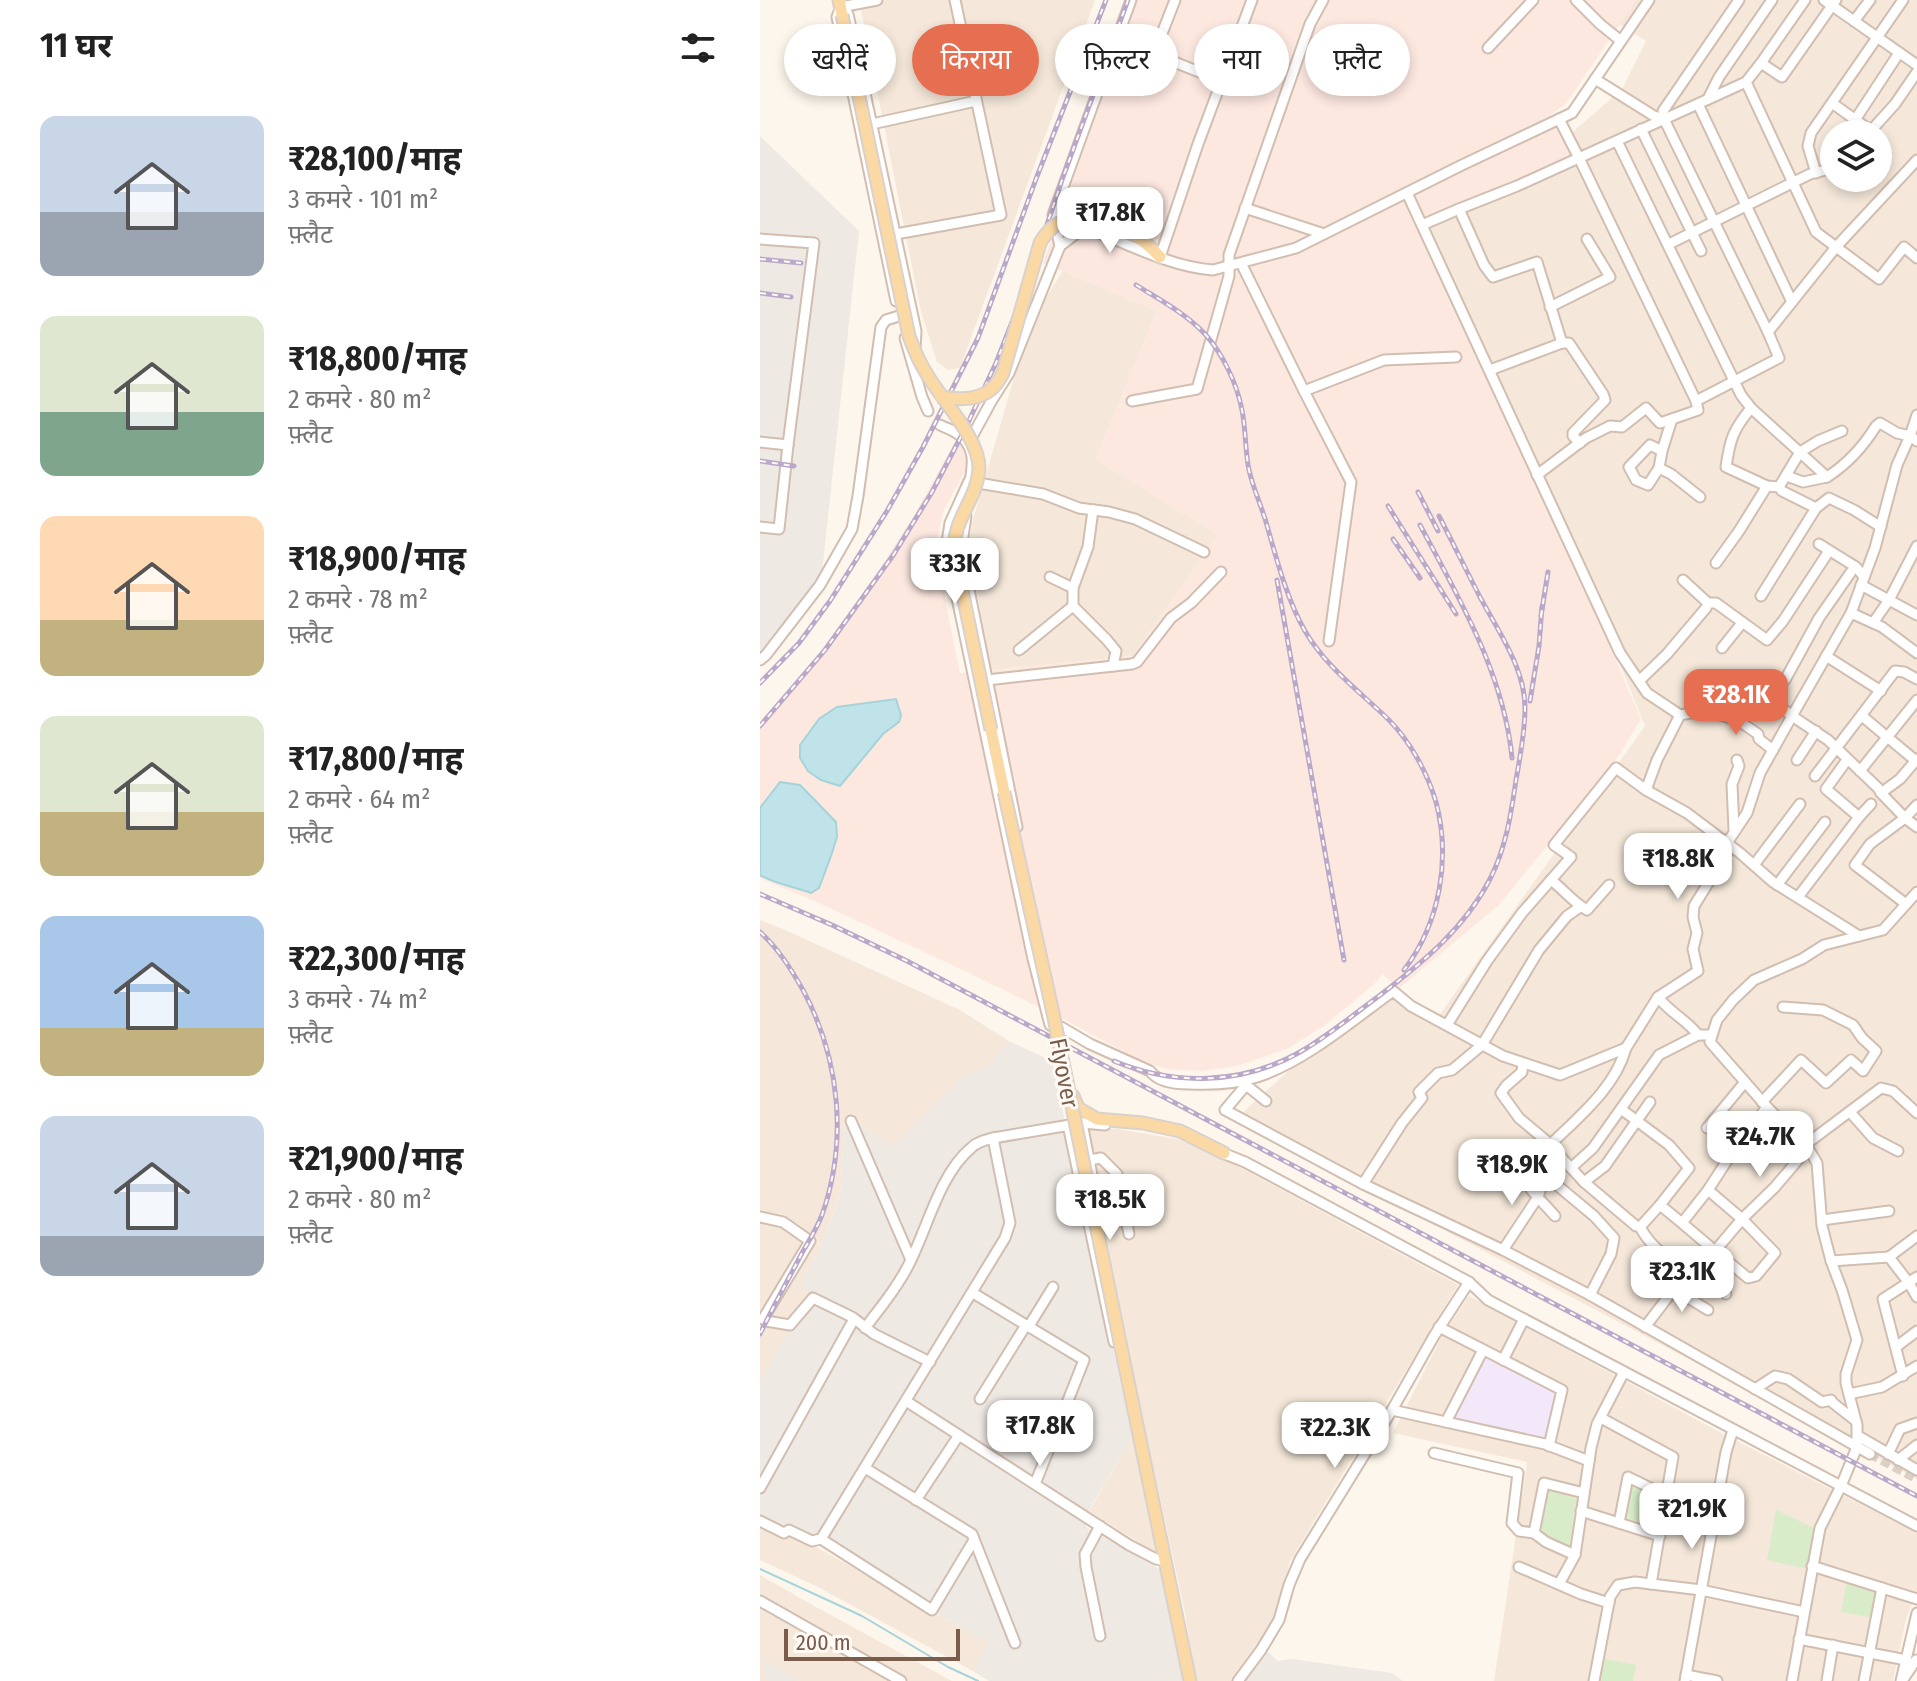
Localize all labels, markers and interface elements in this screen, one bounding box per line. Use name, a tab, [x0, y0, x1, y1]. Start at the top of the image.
chip: खरीदें	[784, 24, 896, 96]
chip: किराया	[912, 24, 1039, 96]
chip: फ़िल्टर	[1055, 24, 1178, 96]
chip: नया	[1194, 24, 1289, 96]
chip: फ़्लैट	[1305, 24, 1410, 96]
text: 11 घर	[40, 25, 112, 66]
icon: filters	[676, 26, 720, 70]
map controls	[1820, 120, 1892, 192]
button: layers	[1820, 120, 1892, 192]
text: ₹28,100/माह	[288, 138, 461, 179]
icon: home	[104, 148, 200, 244]
text: 3 कमरे · 101 m²	[288, 184, 438, 215]
pin: ₹17.8K	[1045, 187, 1175, 255]
text: ₹17.8K	[1075, 197, 1145, 228]
text: फ़्लैट	[288, 219, 333, 250]
text: ₹18,800/माह	[288, 338, 467, 379]
icon: home	[104, 348, 200, 444]
text: 2 कमरे · 80 m²	[288, 384, 431, 415]
text: फ़्लैट	[288, 419, 333, 450]
text: ₹18,900/माह	[288, 538, 466, 579]
pin: ₹33K	[908, 538, 1002, 606]
icon: home	[104, 548, 200, 644]
text: ₹33K	[929, 548, 981, 579]
text: 2 कमरे · 78 m²	[288, 584, 428, 615]
text: फ़्लैट	[288, 619, 333, 650]
pin: ₹28.1K	[1671, 669, 1801, 737]
text: ₹28.1K	[1702, 679, 1770, 710]
text: ₹17,800/माह	[288, 738, 464, 779]
icon: home	[104, 748, 200, 844]
text: 2 कमरे · 64 m²	[288, 784, 430, 815]
text: फ़्लैट	[288, 819, 333, 850]
pin: ₹18.8K	[1613, 833, 1743, 901]
text: ₹18.8K	[1642, 843, 1714, 874]
text: ₹22,300/माह	[288, 938, 465, 979]
icon: home	[104, 948, 200, 1044]
text: 3 कमरे · 74 m²	[288, 984, 427, 1015]
text: फ़्लैट	[288, 1019, 333, 1050]
street label: Flyover	[1044, 1036, 1085, 1111]
pin: ₹24.7K	[1695, 1111, 1825, 1179]
text: ₹24.7K	[1725, 1121, 1795, 1152]
text: ₹21,900/माह	[288, 1138, 463, 1179]
pin: ₹18.9K	[1447, 1139, 1577, 1207]
icon: home	[104, 1148, 200, 1244]
text: ₹18.9K	[1476, 1149, 1548, 1180]
pin: ₹18.5K	[1045, 1174, 1175, 1242]
text: 2 कमरे · 80 m²	[288, 1184, 431, 1215]
text: ₹18.5K	[1074, 1184, 1146, 1215]
text: फ़्लैट	[288, 1219, 333, 1250]
pin: ₹23.1K	[1617, 1246, 1747, 1314]
text: ₹23.1K	[1649, 1256, 1715, 1287]
pin: ₹17.8K	[975, 1400, 1105, 1468]
pin: ₹22.3K	[1270, 1402, 1400, 1470]
text: ₹17.8K	[1005, 1410, 1075, 1441]
text: ₹22.3K	[1300, 1412, 1370, 1443]
pin: ₹21.9K	[1627, 1483, 1757, 1551]
text: ₹21.9K	[1657, 1493, 1727, 1524]
scale bar	[784, 1625, 960, 1661]
text: 200 m	[796, 1629, 851, 1656]

